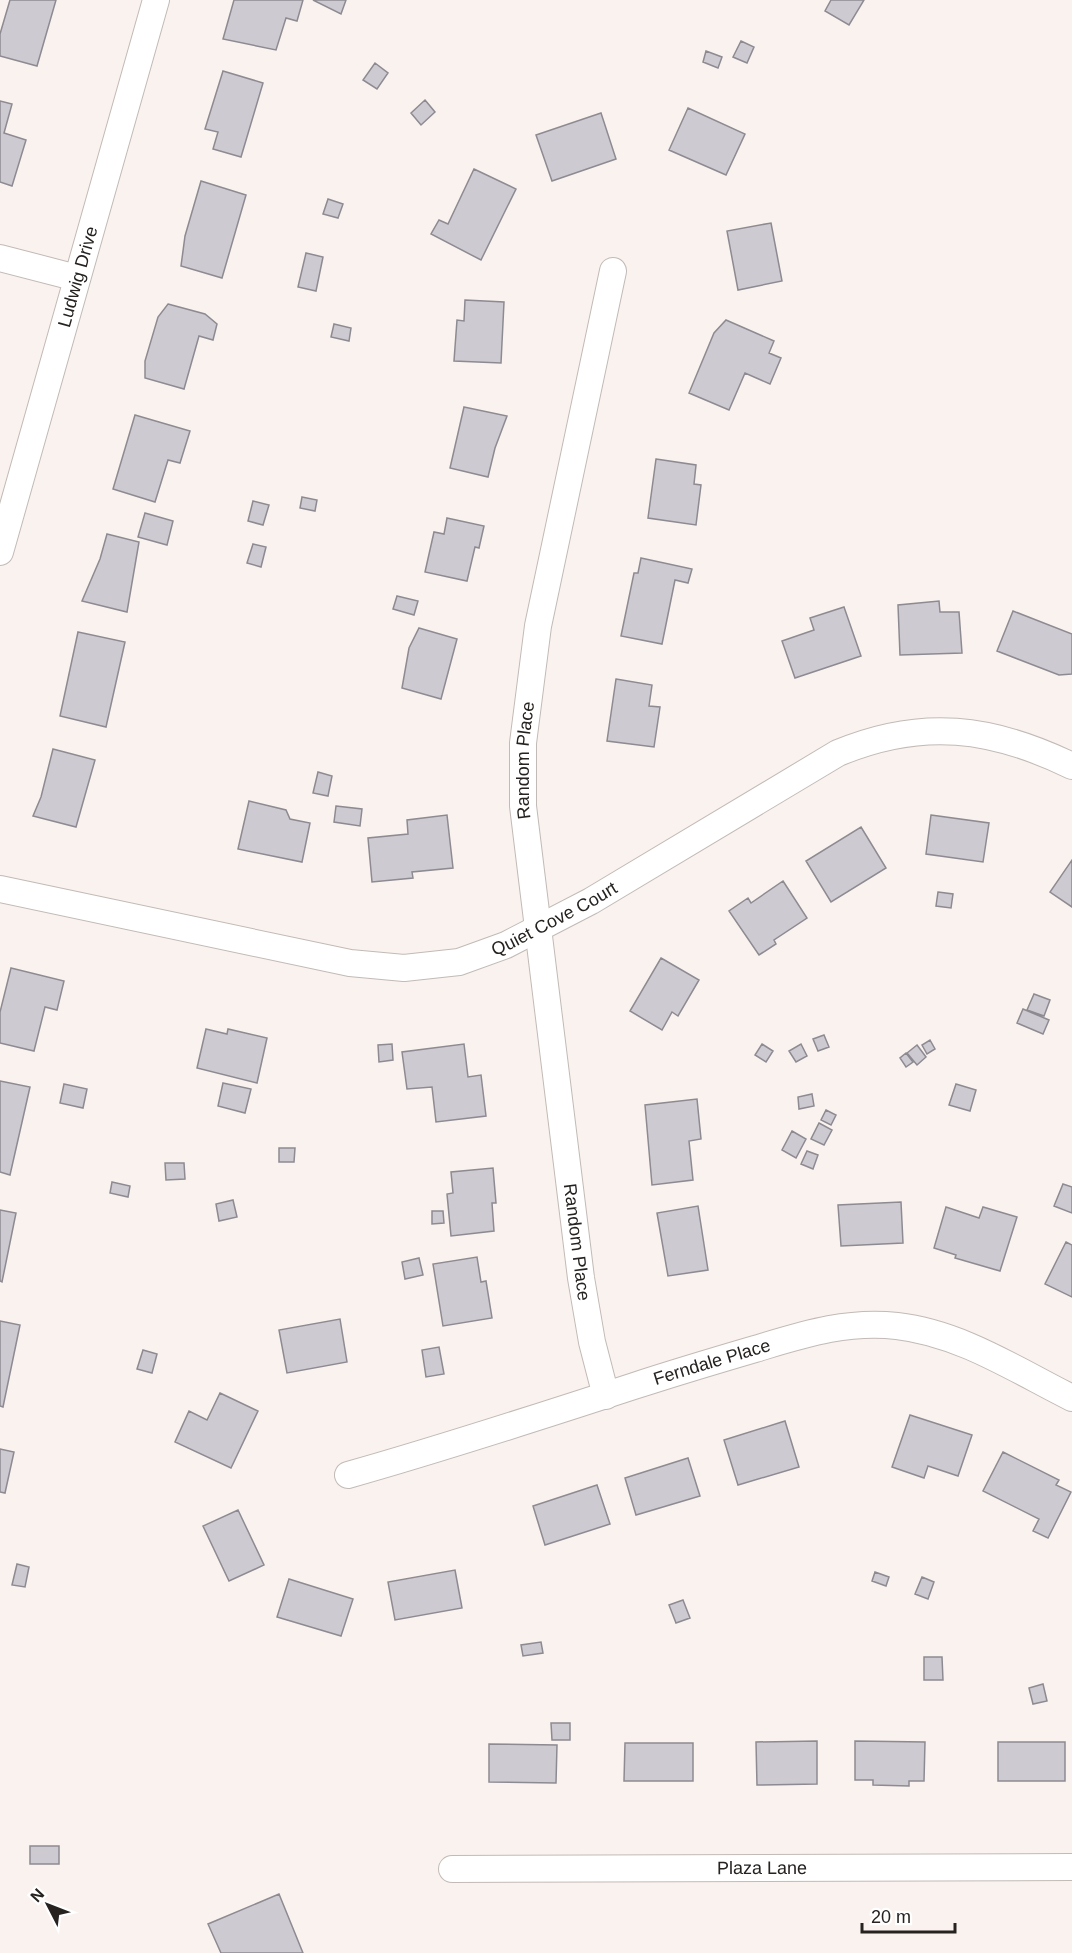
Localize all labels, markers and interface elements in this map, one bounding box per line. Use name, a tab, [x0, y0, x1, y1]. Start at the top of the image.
street label: Ludwig Drive	[54, 224, 102, 330]
street label: Random Place	[513, 700, 538, 820]
street label: Quiet Cove Court	[489, 878, 621, 959]
street label: Random Place	[560, 1182, 594, 1302]
street label: Ferndale Place	[651, 1335, 773, 1389]
street label: Plaza Lane	[717, 1858, 807, 1878]
north arrow	[18, 1875, 78, 1935]
text: N	[27, 1885, 47, 1905]
scale bar	[862, 1896, 955, 1934]
text: 20 m	[871, 1907, 911, 1927]

